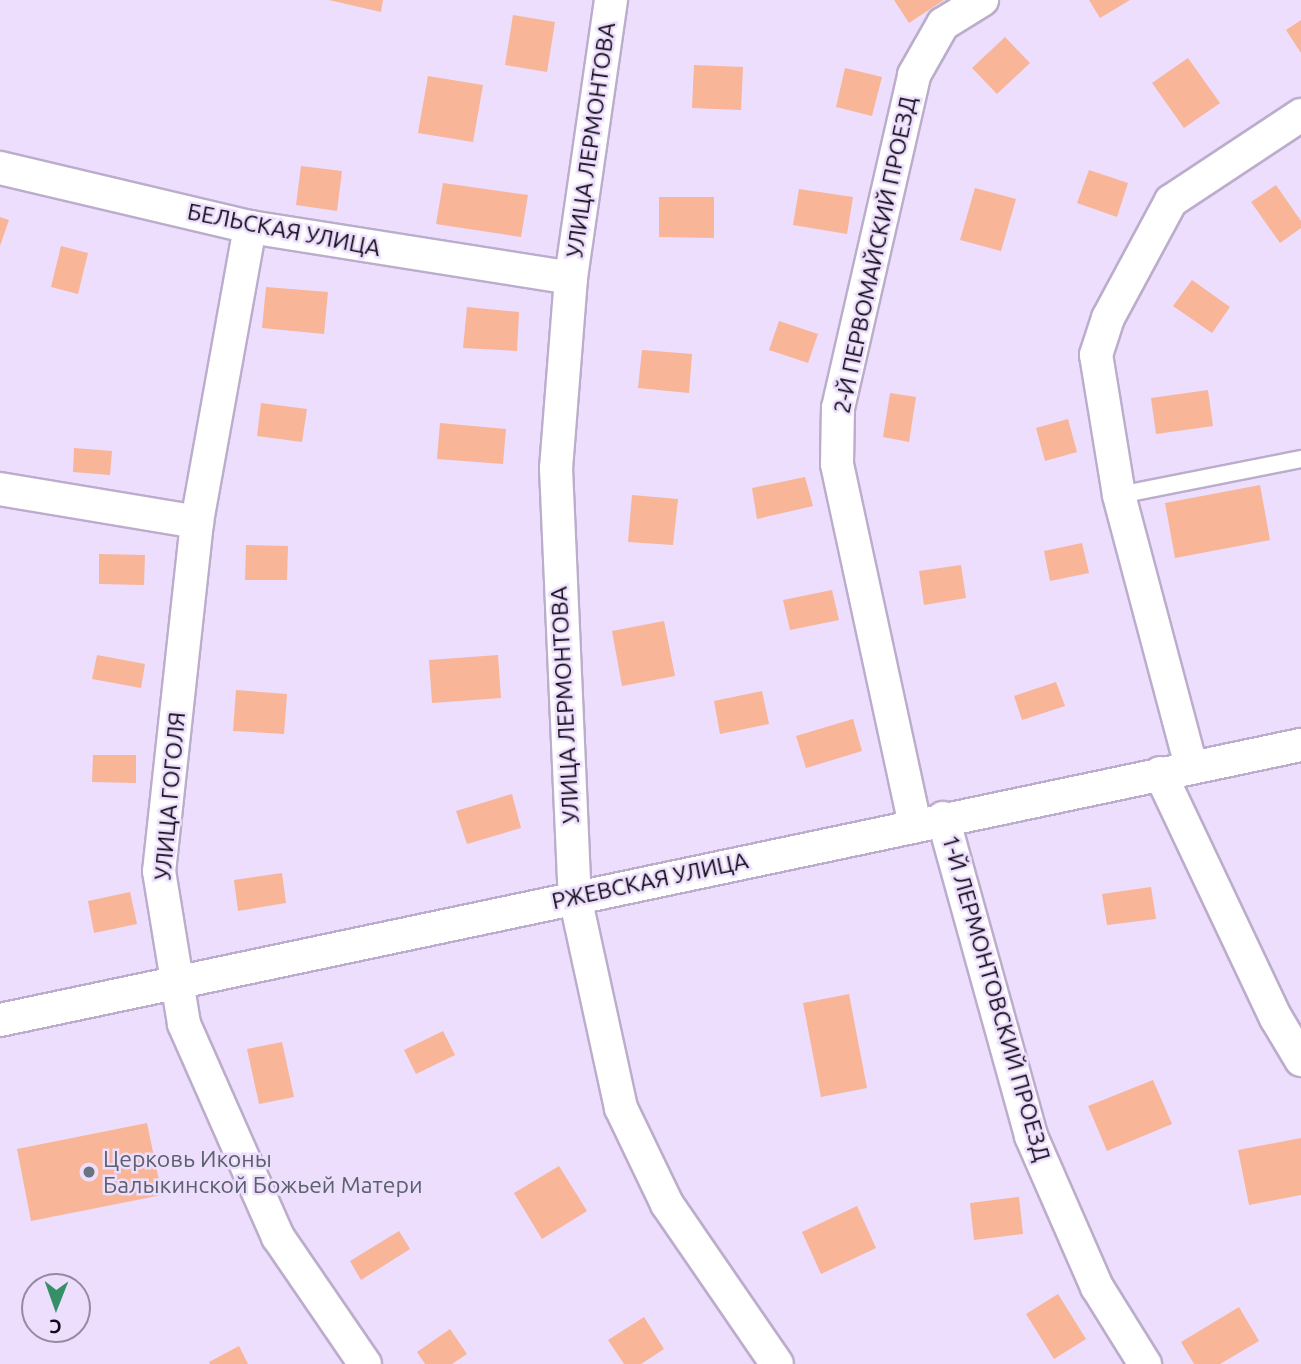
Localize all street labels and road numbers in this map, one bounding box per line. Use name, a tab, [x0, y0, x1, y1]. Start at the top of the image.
street label: УЛИЦА ЛЕРМОНТОВА	[561, 21, 621, 259]
street label: 2-Й ПЕРВОМАЙСКИЙ ПРОЕЗД	[828, 94, 922, 416]
street label: БЕЛЬСКАЯ УЛИЦА	[185, 198, 383, 262]
street label: УЛИЦА ЛЕРМОНТОВА	[545, 586, 585, 824]
street label: УЛИЦА ГОГОЛЯ	[149, 711, 191, 881]
street label: 1-Й ЛЕРМОНТОВСКИЙ ПРОЕЗД	[936, 832, 1056, 1164]
street label: РЖЕВСКАЯ УЛИЦА	[549, 847, 751, 915]

